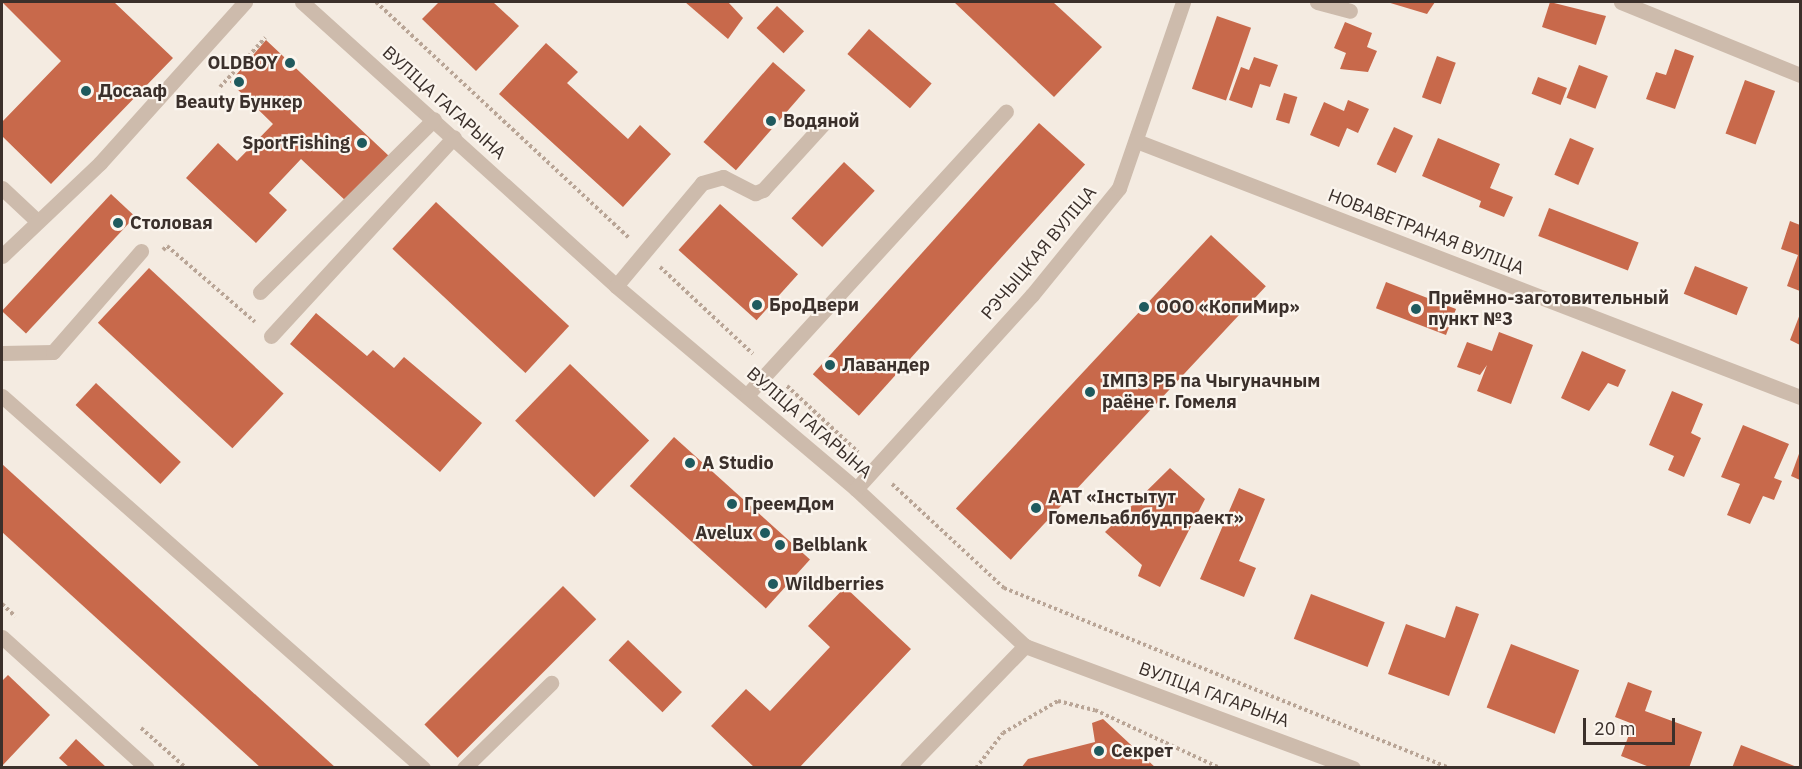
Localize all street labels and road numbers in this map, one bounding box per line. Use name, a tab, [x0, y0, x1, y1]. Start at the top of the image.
street label: ВУЛІЦА ГАГАРЫНА	[378, 42, 510, 164]
street label: РЭЧЫЦКАЯ ВУЛІЦА	[977, 182, 1101, 324]
street label: НОВАВЕТРАНАЯ ВУЛІЦА	[1325, 185, 1527, 279]
street label: ВУЛІЦА ГАГАРЫНА	[742, 363, 876, 483]
street label: ВУЛІЦА ГАГАРЫНА	[1136, 658, 1292, 732]

